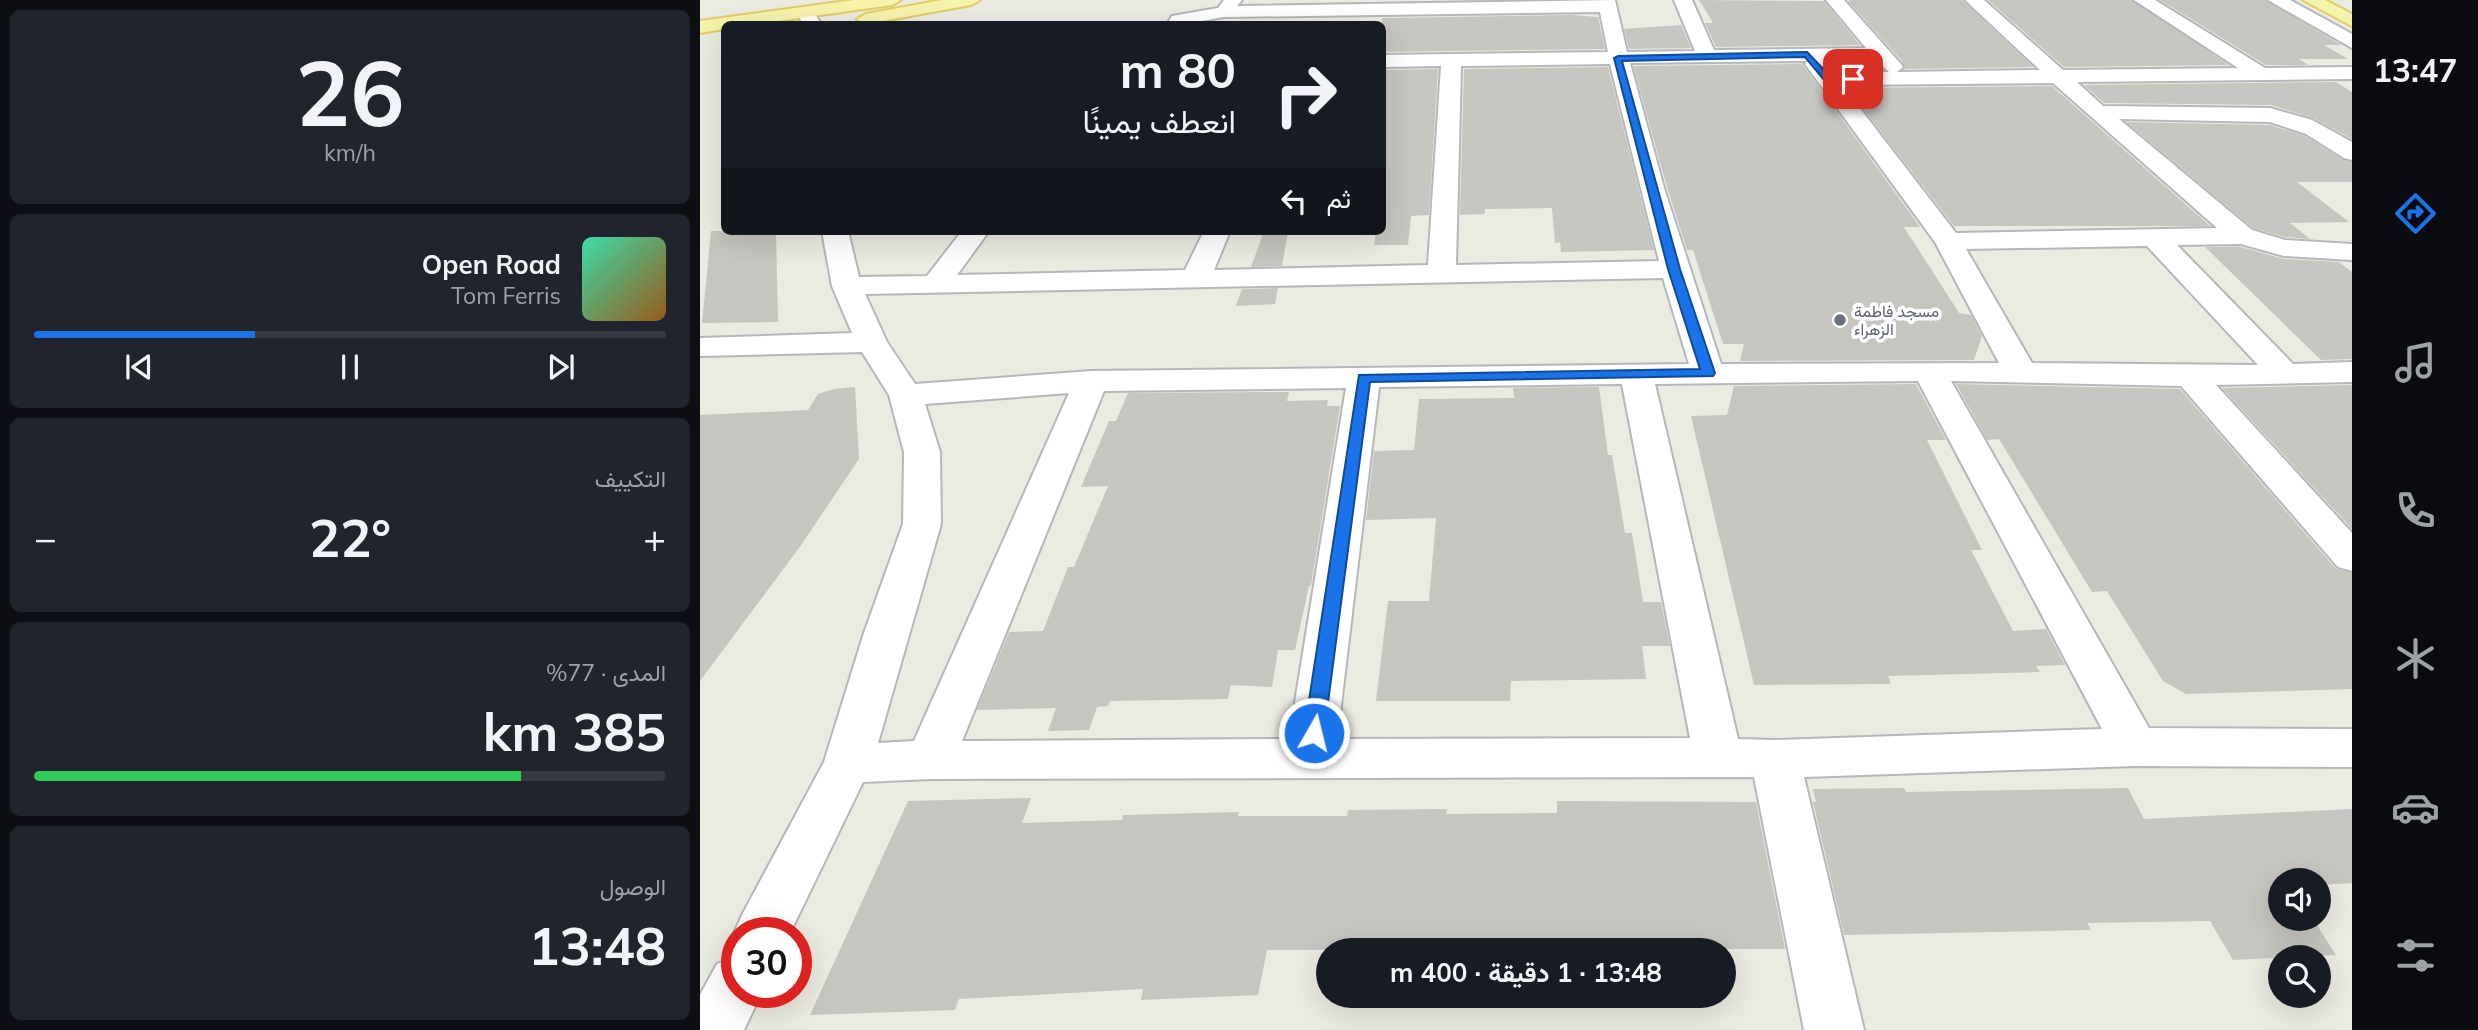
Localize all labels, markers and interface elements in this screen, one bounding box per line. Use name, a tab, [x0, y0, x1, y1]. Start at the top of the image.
text: 26	[295, 35, 405, 149]
text: 80 m	[1120, 39, 1236, 100]
icon: right	[1260, 49, 1351, 140]
pin	[1823, 49, 1883, 109]
text: 13:47	[2373, 50, 2457, 90]
icon: arrive	[1834, 60, 1872, 98]
text: انعطف يمينًا	[1082, 101, 1236, 141]
text: km/h	[324, 138, 376, 167]
icon: left	[1275, 182, 1313, 220]
text: ثم	[1327, 182, 1351, 215]
icon: directions	[2391, 189, 2440, 238]
text: Open Road	[422, 248, 561, 281]
text: Tom Ferris	[451, 281, 561, 310]
place label: مسجد فاطمة الزهراء	[1854, 301, 1939, 340]
marker: مسجد فاطمة الزهراء	[1832, 312, 1848, 328]
icon: music	[2391, 338, 2440, 387]
icon: previous	[120, 348, 158, 386]
icon: pause	[331, 348, 369, 386]
icon: next	[542, 348, 580, 386]
text: التكييف	[595, 464, 666, 493]
icon: phone	[2391, 486, 2440, 535]
text: 22°	[309, 505, 391, 570]
text: −	[34, 514, 57, 562]
text: +	[643, 514, 666, 562]
icon: climate	[2391, 634, 2440, 683]
text: المدى · 77%	[546, 658, 666, 687]
position arrow	[1277, 696, 1351, 770]
text: 385 km	[483, 699, 666, 764]
icon: car	[2391, 783, 2440, 832]
map controls	[2268, 868, 2331, 1008]
button: sound	[2268, 868, 2331, 931]
text: الوصول	[600, 872, 666, 901]
text: 13:48	[528, 913, 666, 978]
speed limit sign: 30	[721, 917, 812, 1008]
icon: filters	[2391, 931, 2440, 980]
button: search	[2268, 945, 2331, 1008]
text: 13:48 · 1 دقيقة · 400 m	[1390, 956, 1662, 989]

